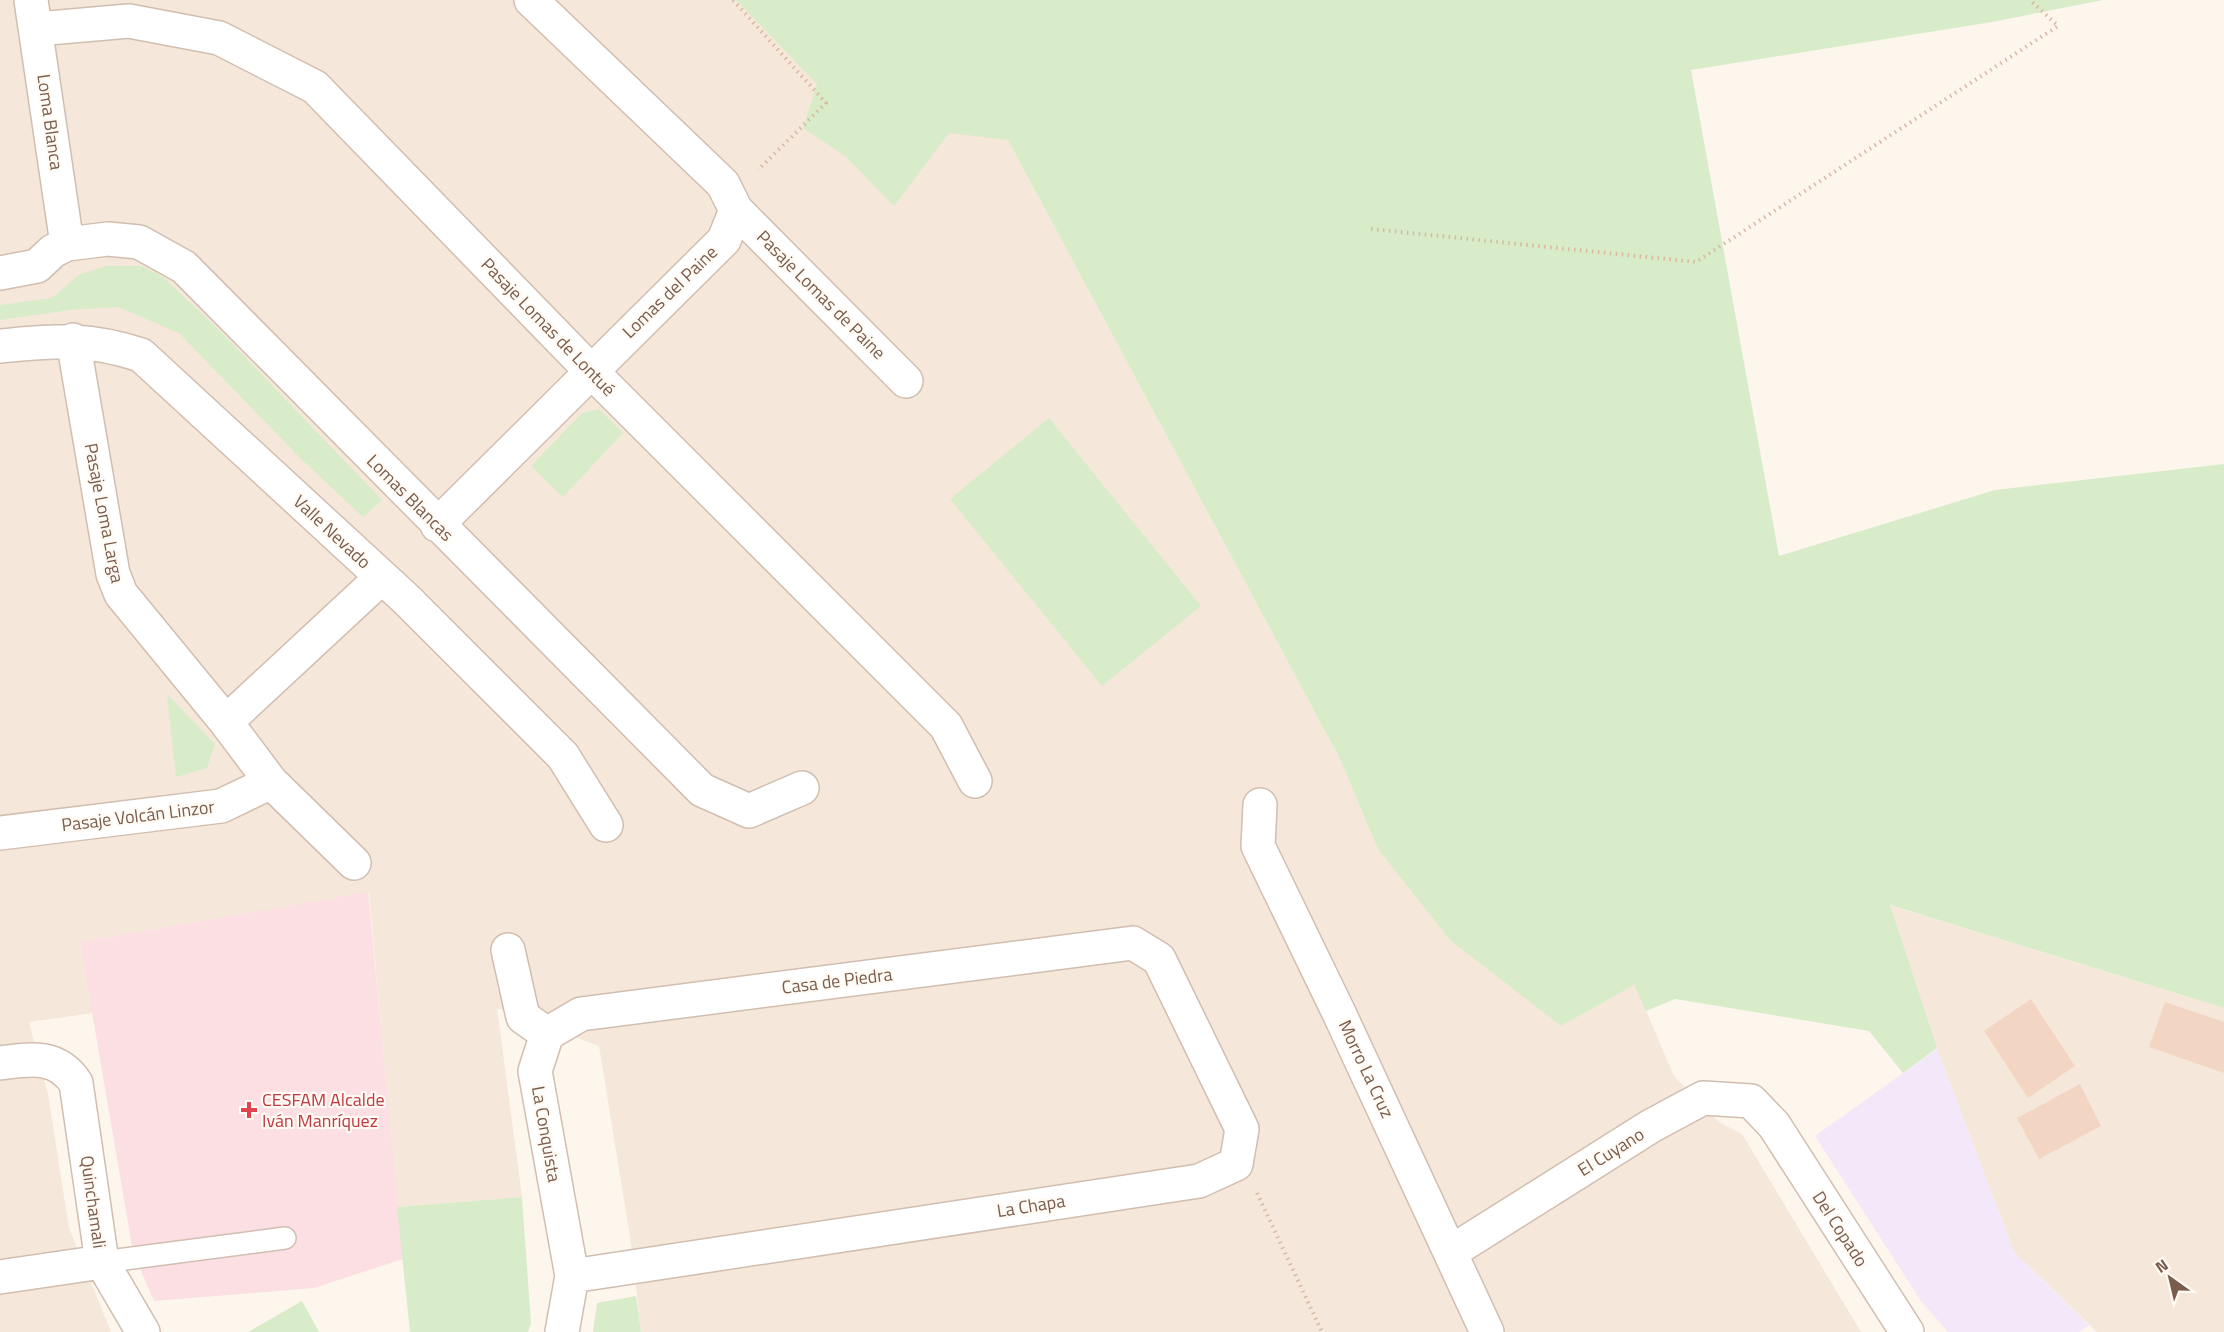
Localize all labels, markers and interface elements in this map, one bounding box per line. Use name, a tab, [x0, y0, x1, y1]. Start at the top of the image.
street label: Loma Blanca	[30, 72, 71, 172]
street label: Pasaje Lomas de Paine	[751, 224, 892, 365]
street label: Lomas del Paine	[616, 239, 723, 344]
street label: Pasaje Lomas de Lontué	[475, 251, 622, 402]
street label: Pasaje Loma Larga	[78, 441, 131, 585]
street label: Lomas Blancas	[361, 448, 460, 547]
street label: Valle Nevado	[287, 488, 377, 575]
street label: Pasaje Volcán Linzor	[60, 793, 216, 838]
street label: Casa de Piedra	[780, 960, 894, 1001]
street label: Morro La Cruz	[1332, 1015, 1401, 1122]
street label: La Conquista	[525, 1084, 568, 1184]
place label: CESFAM Alcalde Iván Manríquez	[262, 1086, 385, 1134]
marker: CESFAM Alcalde Iván Manríquez	[240, 1101, 258, 1119]
street label: El Cuyano	[1572, 1121, 1649, 1183]
street label: Quinchamali	[74, 1154, 113, 1250]
street label: Del Copado	[1806, 1186, 1875, 1272]
street label: La Chapa	[995, 1187, 1067, 1224]
north arrow	[2140, 1248, 2200, 1308]
text: N	[2150, 1253, 2173, 1279]

